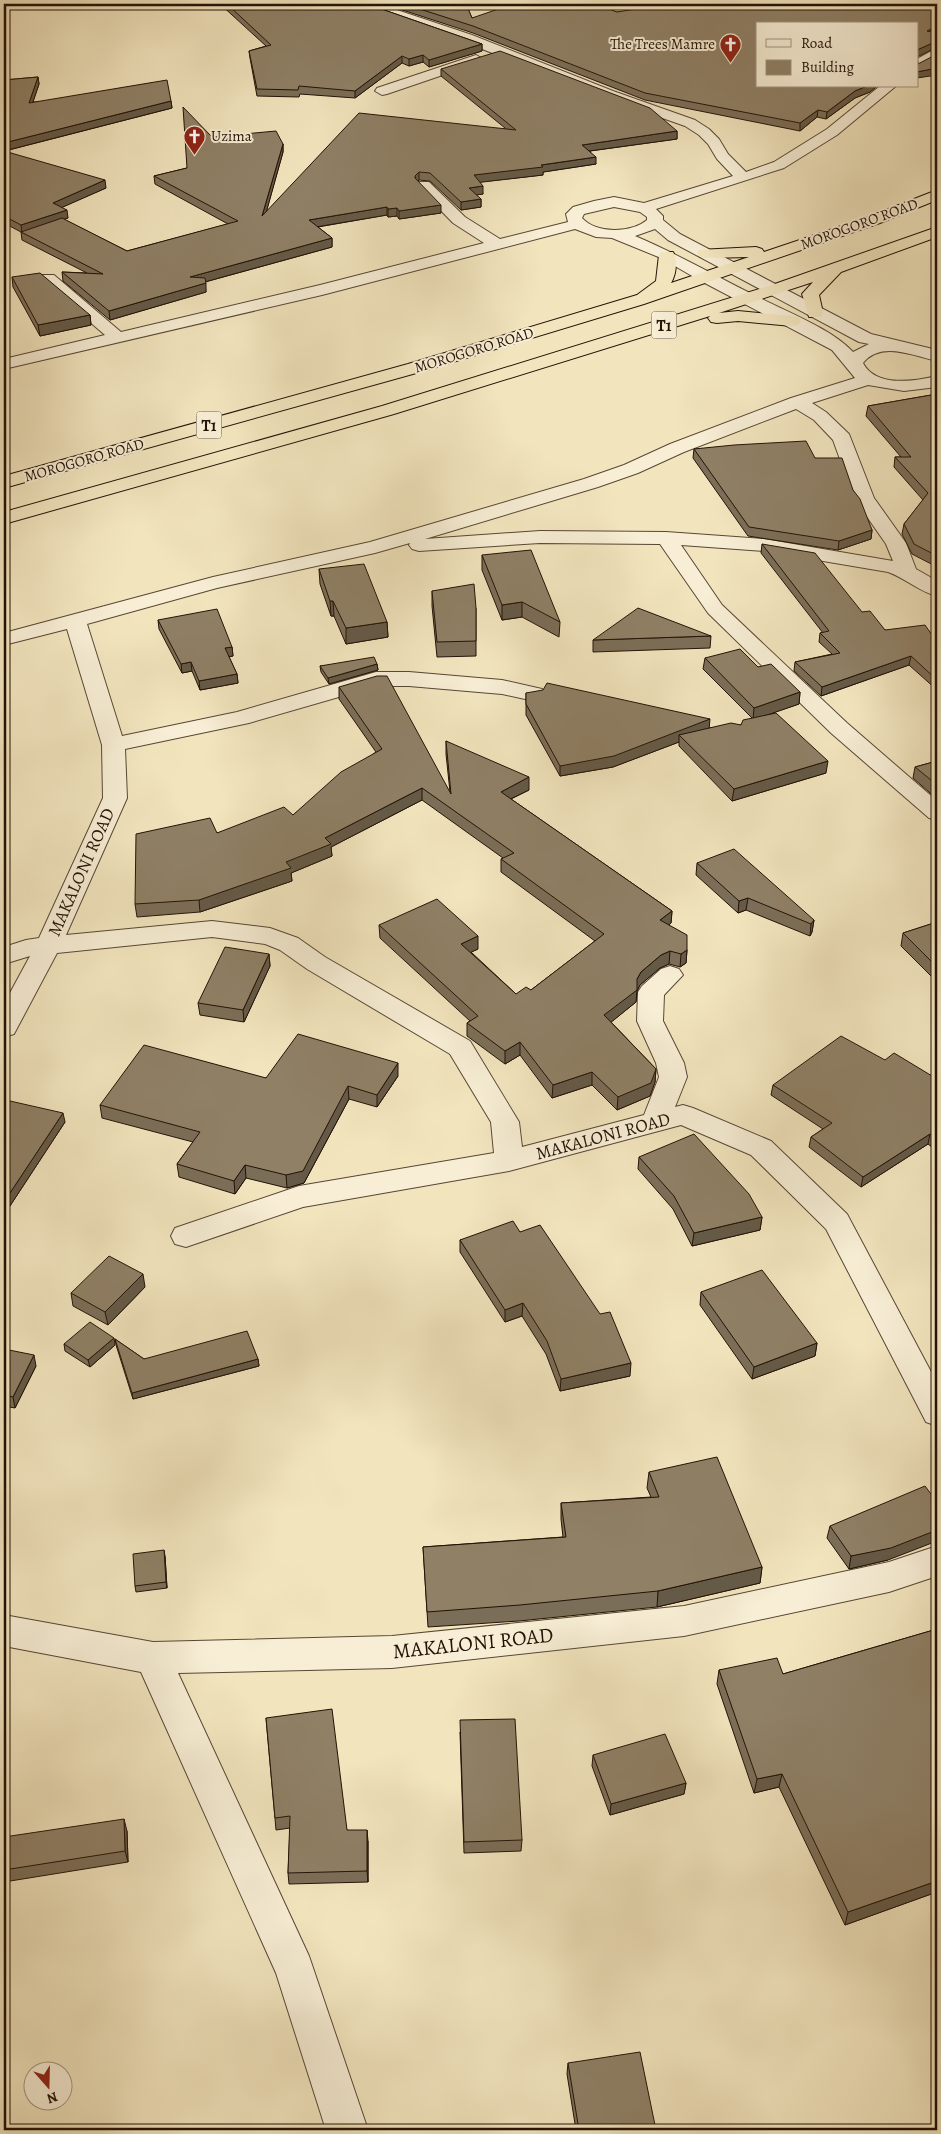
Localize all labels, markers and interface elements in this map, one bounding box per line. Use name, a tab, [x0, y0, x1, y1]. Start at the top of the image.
legend	[756, 22, 918, 88]
church icon: The Trees Mamre	[719, 32, 743, 63]
text: Road	[801, 33, 833, 53]
place label: The Trees Mamre	[610, 34, 715, 54]
text: Building	[801, 57, 854, 77]
church icon: Uzima	[183, 124, 207, 155]
place label: Uzima	[211, 126, 252, 146]
street label: MOROGORO ROAD	[797, 193, 921, 255]
road number: T1	[652, 312, 676, 338]
street label: MOROGORO ROAD	[412, 322, 536, 378]
road number: T1	[196, 412, 222, 438]
street label: MOROGORO ROAD	[22, 433, 146, 487]
street label: MAKALONI ROAD	[42, 804, 120, 940]
street label: MAKALONI ROAD	[533, 1107, 673, 1165]
street label: MAKALONI ROAD	[391, 1621, 555, 1665]
north arrow	[22, 2062, 72, 2112]
text: N	[44, 2087, 60, 2108]

